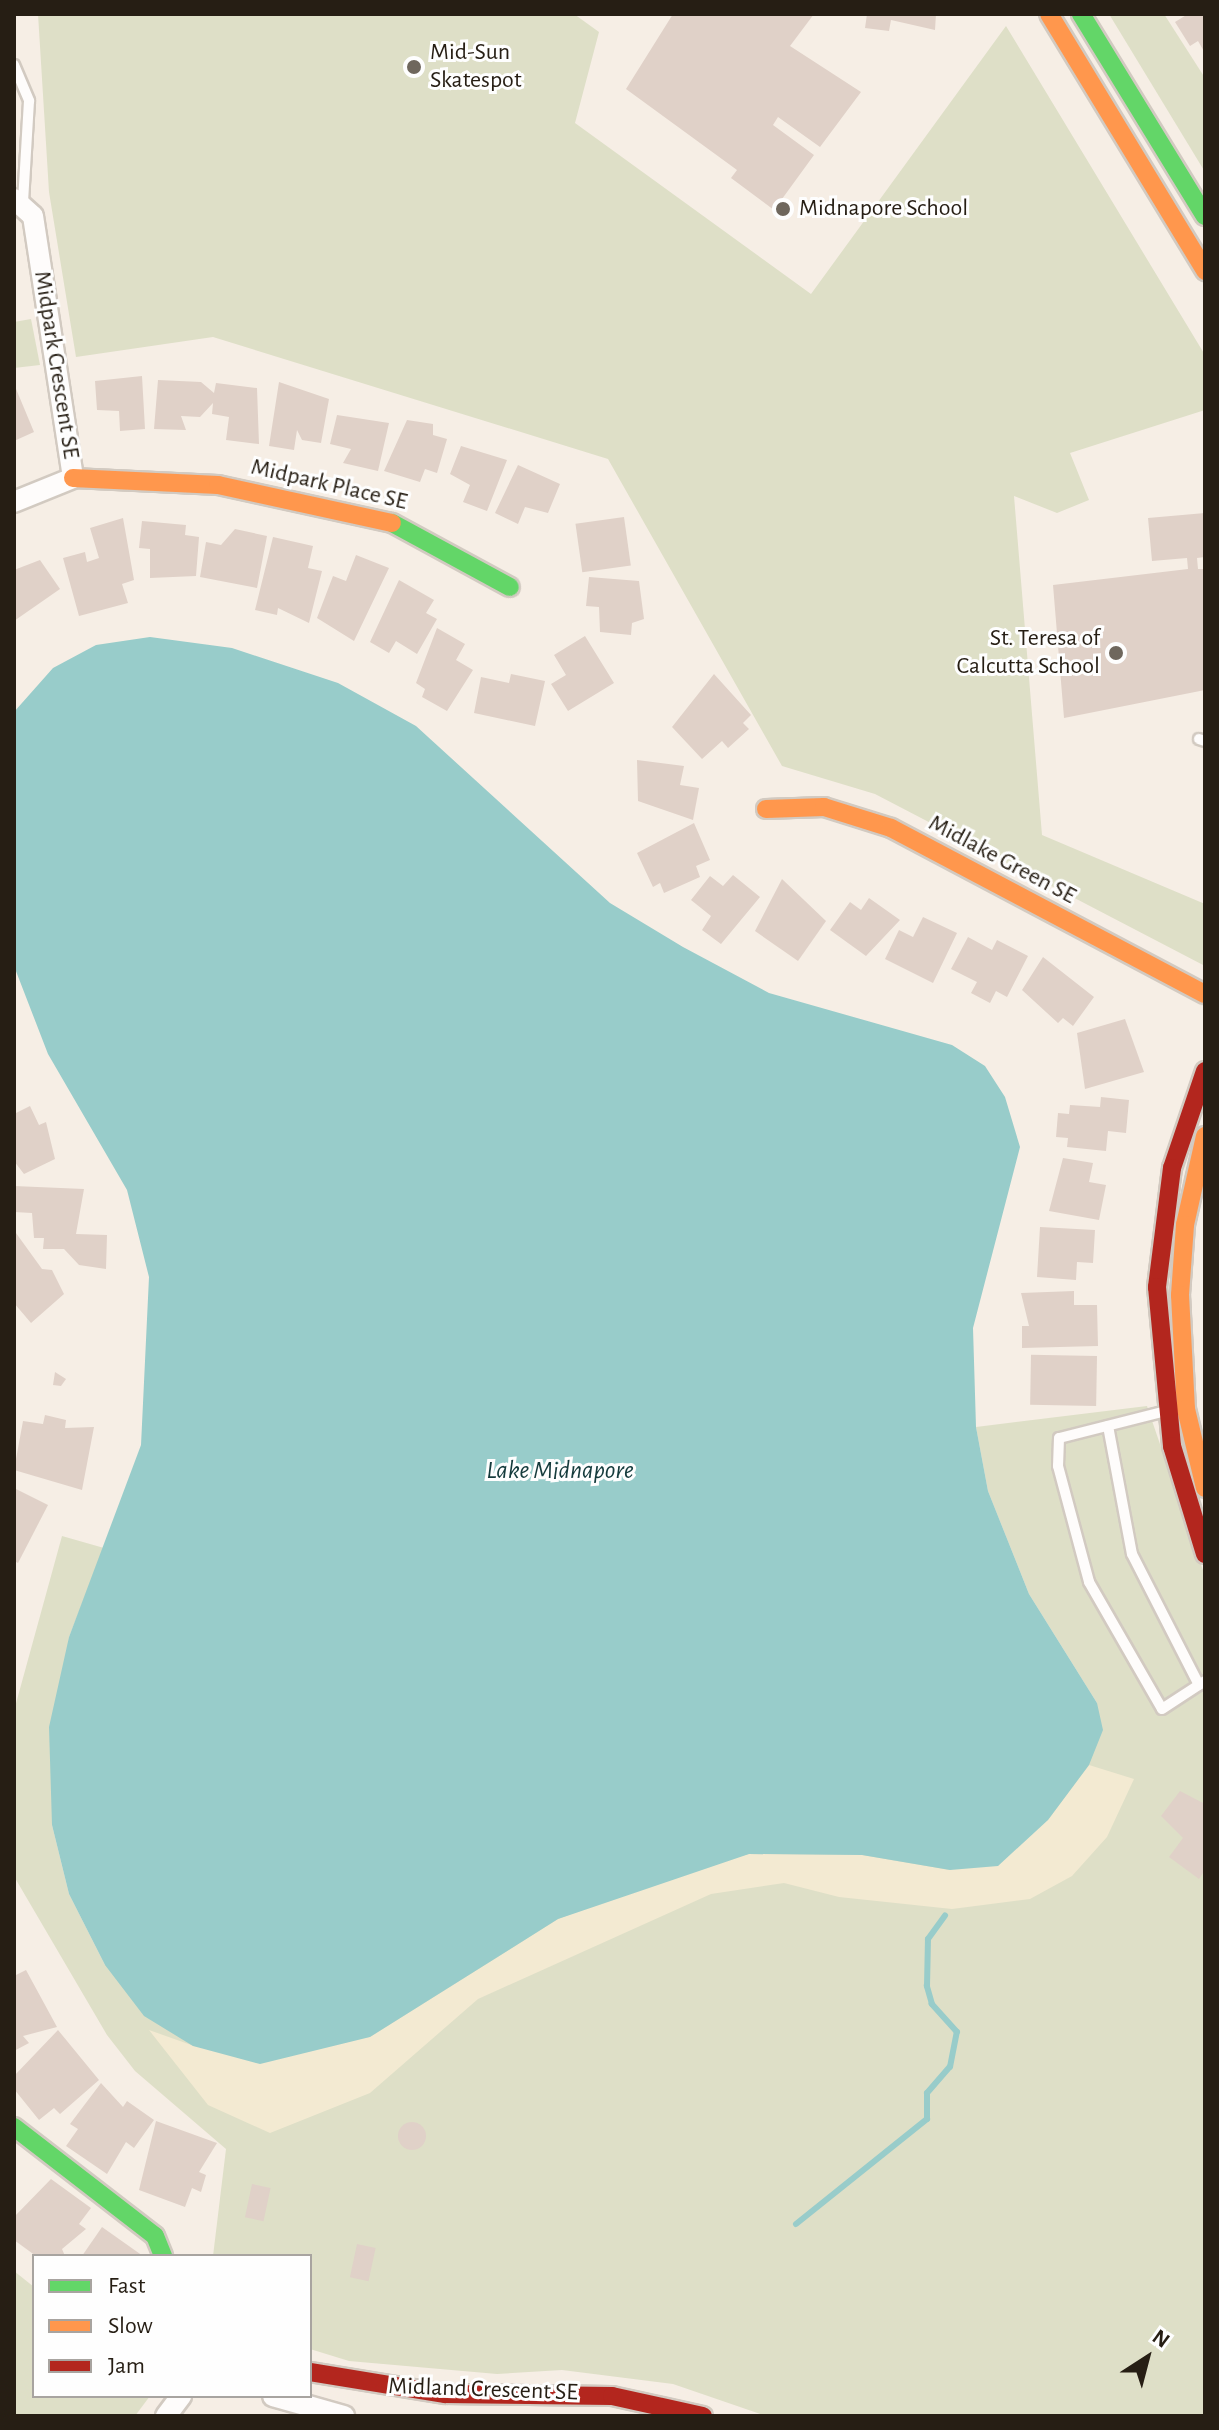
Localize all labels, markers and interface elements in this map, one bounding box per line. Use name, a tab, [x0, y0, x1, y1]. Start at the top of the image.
place label: Mid-Sun Skatespot	[430, 39, 522, 95]
marker: Mid-Sun Skatespot	[405, 58, 423, 76]
place label: Midnapore School	[799, 195, 968, 223]
marker: Midnapore School	[774, 200, 792, 218]
street label: Midpark Crescent SE	[27, 269, 85, 461]
street label: Midpark Place SE	[248, 453, 410, 517]
place label: St. Teresa of Calcutta School	[957, 625, 1100, 681]
marker: St. Teresa of Calcutta School	[1107, 644, 1125, 662]
street label: Midlake Green SE	[923, 809, 1081, 911]
water label: Lake Midnapore	[486, 1455, 634, 1487]
legend	[32, 2254, 312, 2398]
text: Fast	[108, 2274, 145, 2298]
text: Slow	[108, 2314, 153, 2338]
north arrow	[1107, 2318, 1187, 2398]
text: N	[1148, 2325, 1174, 2352]
text: Jam	[108, 2354, 145, 2378]
street label: Midland Crescent SE	[388, 2372, 578, 2408]

